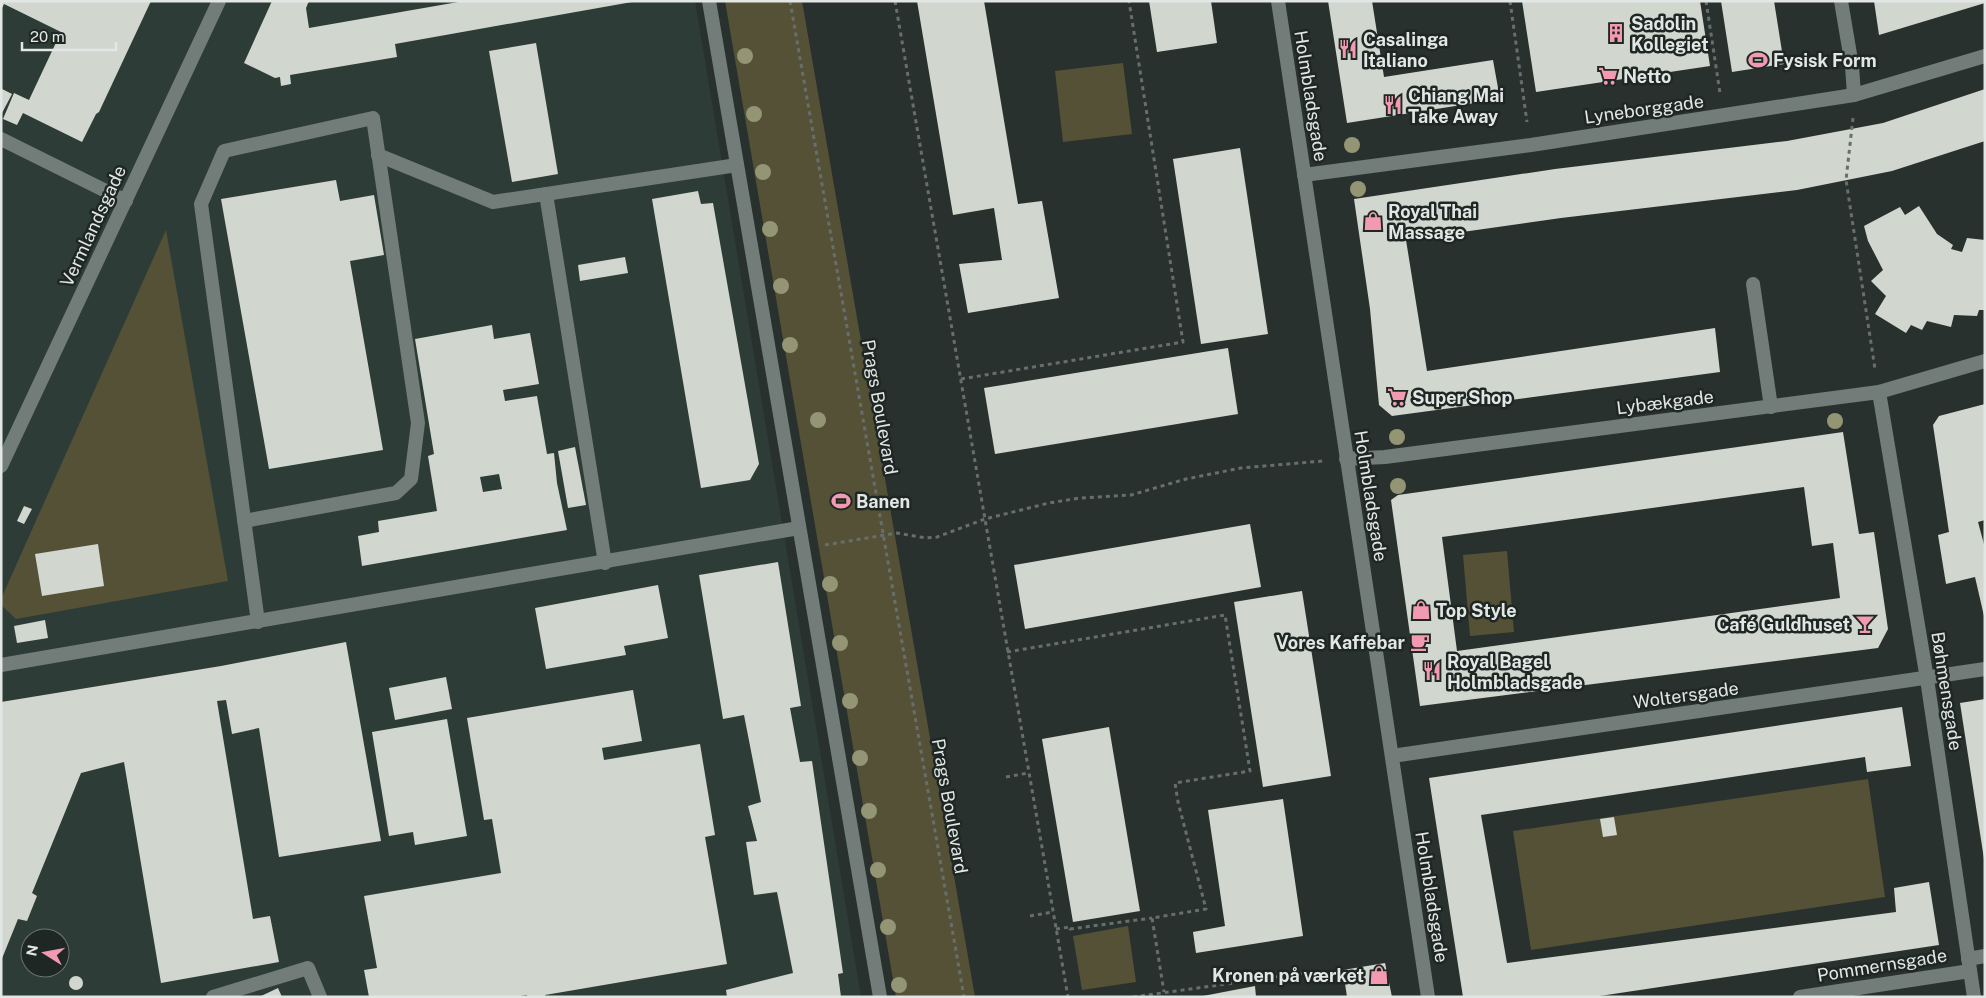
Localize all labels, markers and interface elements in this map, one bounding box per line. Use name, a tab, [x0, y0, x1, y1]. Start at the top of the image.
place label: Sadolin Kollegiet	[1631, 13, 1709, 55]
scale bar	[22, 20, 116, 52]
building icon: Sadolin Kollegiet	[1605, 22, 1627, 44]
text: 20 m	[30, 28, 65, 45]
street label: Holmbladsgade	[1290, 29, 1332, 163]
place label: Casalinga Italiano	[1363, 29, 1448, 71]
restaurant icon: Casalinga Italiano	[1337, 38, 1359, 60]
sports icon: Fysisk Form	[1747, 49, 1769, 71]
place label: Fysisk Form	[1773, 50, 1877, 71]
supermarket icon: Netto	[1597, 65, 1619, 87]
place label: Netto	[1623, 66, 1671, 87]
place label: Chiang Mai Take Away	[1408, 85, 1504, 127]
street label: Lyneborggade	[1583, 90, 1705, 128]
restaurant icon: Chiang Mai Take Away	[1382, 94, 1404, 116]
street label: Vermlandsgade	[56, 162, 130, 290]
place label: Royal Thai Massage	[1388, 201, 1477, 243]
shop icon: Royal Thai Massage	[1362, 210, 1384, 232]
street label: Prags Boulevard	[858, 338, 902, 476]
supermarket icon: Super Shop	[1386, 386, 1408, 408]
street label: Lybækgade	[1615, 386, 1715, 418]
place label: Super Shop	[1412, 387, 1512, 408]
street label: Holmbladsgade	[1350, 429, 1392, 563]
sports icon: Banen	[830, 490, 852, 512]
place label: Banen	[856, 491, 910, 512]
shop icon: Top Style	[1410, 599, 1432, 621]
place label: Top Style	[1436, 600, 1517, 621]
bar icon: Café Guldhuset	[1854, 613, 1876, 635]
place label: Café Guldhuset	[1717, 614, 1850, 635]
street label: Bøhmensgade	[1927, 630, 1967, 752]
cafe icon: Vores Kaffebar	[1409, 631, 1431, 653]
place label: Vores Kaffebar	[1276, 632, 1406, 653]
place label: Royal Bagel Holmbladsgade	[1447, 651, 1583, 693]
restaurant icon: Royal Bagel Holmbladsgade	[1421, 660, 1443, 682]
street label: Woltersgade	[1632, 677, 1740, 713]
street label: Prags Boulevard	[928, 737, 972, 875]
street label: Holmbladsgade	[1411, 830, 1453, 964]
north arrow	[20, 928, 70, 978]
text: N	[23, 944, 41, 957]
street label: Pommernsgade	[1816, 944, 1948, 986]
shop icon: Kronen på værket	[1368, 964, 1390, 986]
place label: Kronen på værket	[1212, 965, 1364, 986]

